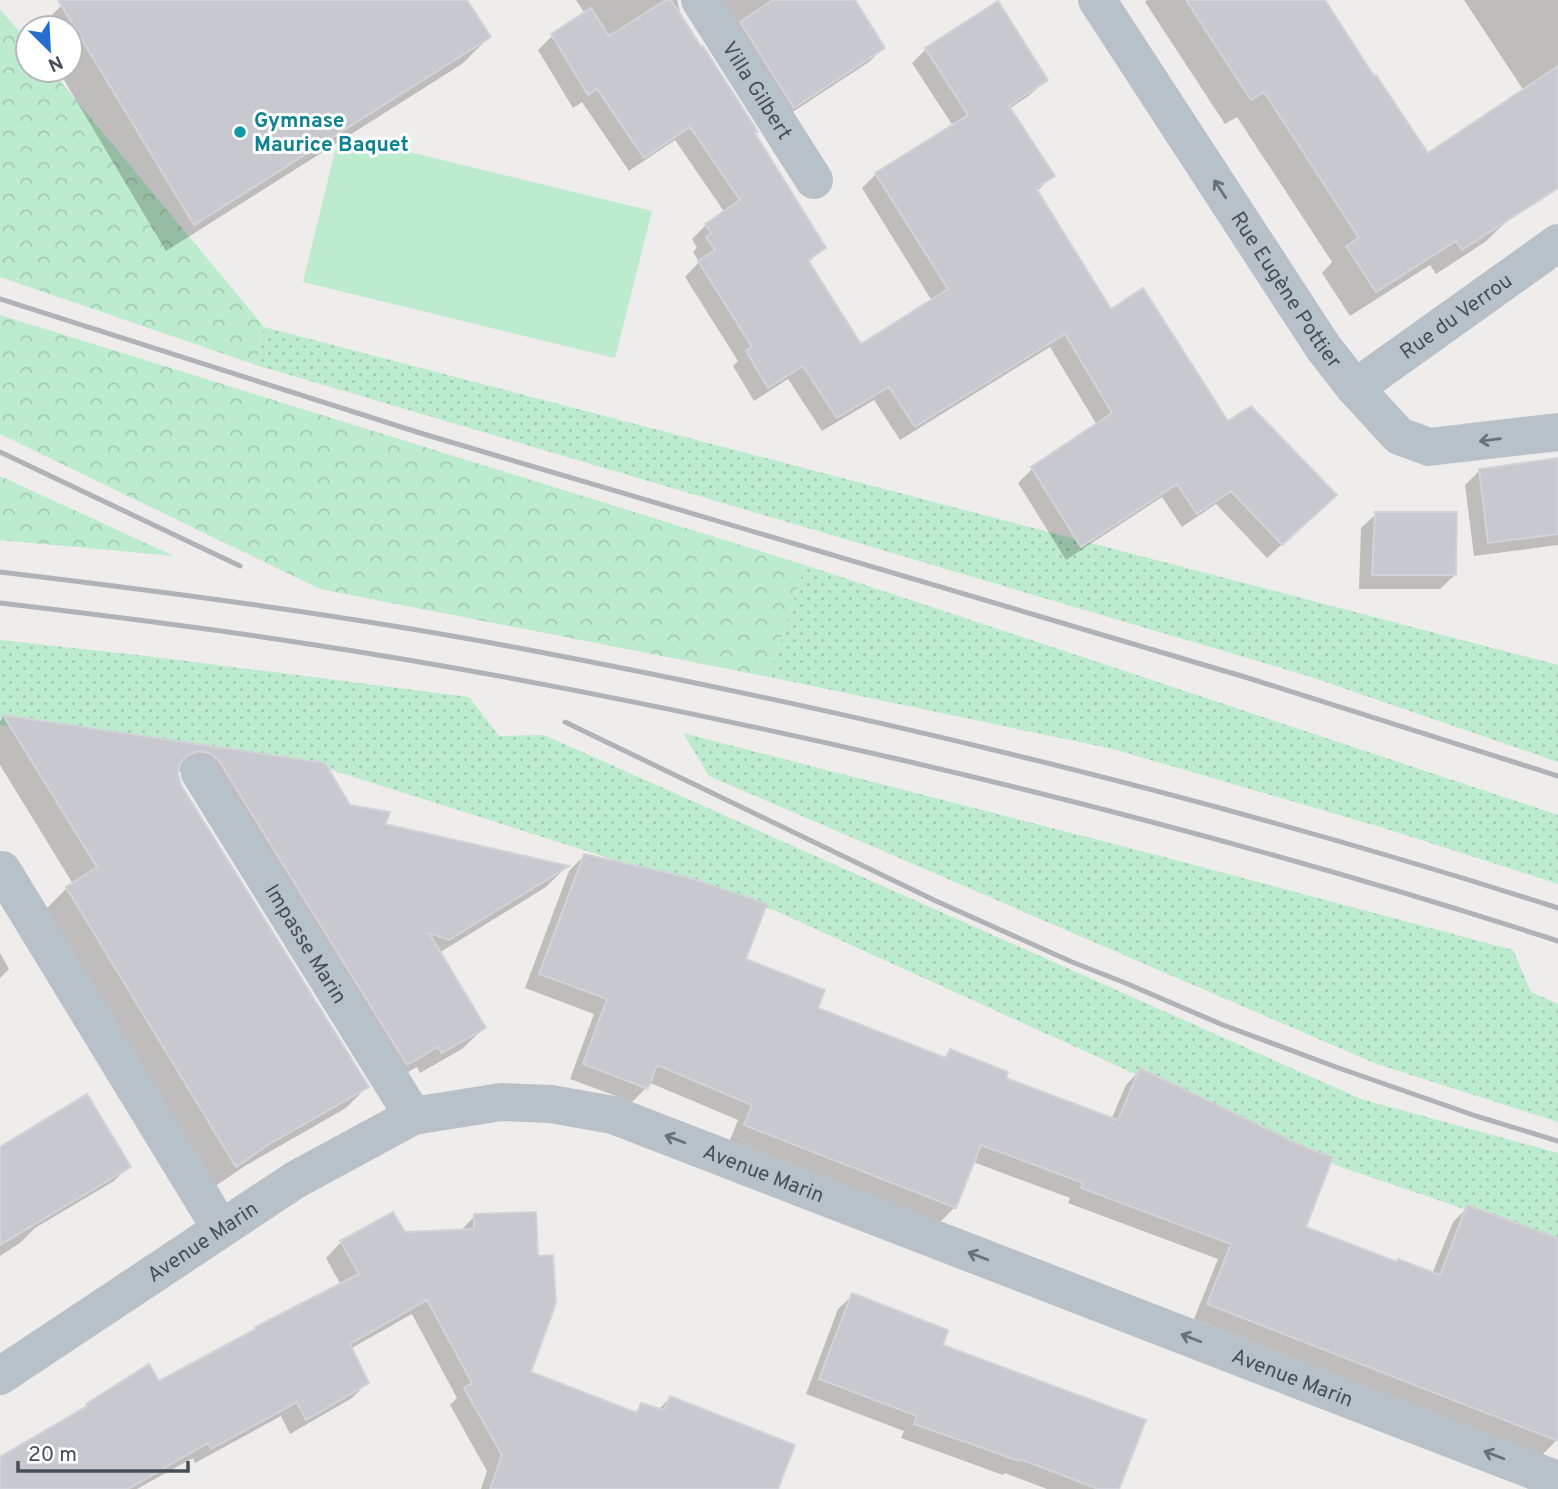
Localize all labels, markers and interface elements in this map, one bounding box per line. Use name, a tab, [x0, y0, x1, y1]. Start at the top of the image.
north arrow	[14, 14, 84, 84]
street label: Villa Gilbert	[715, 37, 797, 146]
text: N	[44, 49, 66, 76]
place label: Gymnase Maurice Baquet	[254, 108, 409, 159]
marker: Gymnase Maurice Baquet	[232, 124, 248, 140]
one-way arrow	[1213, 180, 1227, 200]
street label: Rue Eugène Pottier	[1223, 207, 1347, 375]
street label: Rue du Verrou	[1395, 268, 1518, 366]
one-way arrow	[1479, 433, 1502, 446]
street label: Impasse Marin	[257, 880, 352, 1009]
one-way arrow	[664, 1132, 686, 1145]
street label: Avenue Marin	[699, 1139, 828, 1210]
street label: Avenue Marin	[142, 1196, 264, 1289]
one-way arrow	[968, 1249, 990, 1262]
one-way arrow	[1180, 1331, 1202, 1344]
street label: Avenue Marin	[1227, 1343, 1357, 1415]
scale bar	[18, 1430, 187, 1474]
text: 20 m	[28, 1442, 77, 1469]
one-way arrow	[1484, 1448, 1506, 1461]

